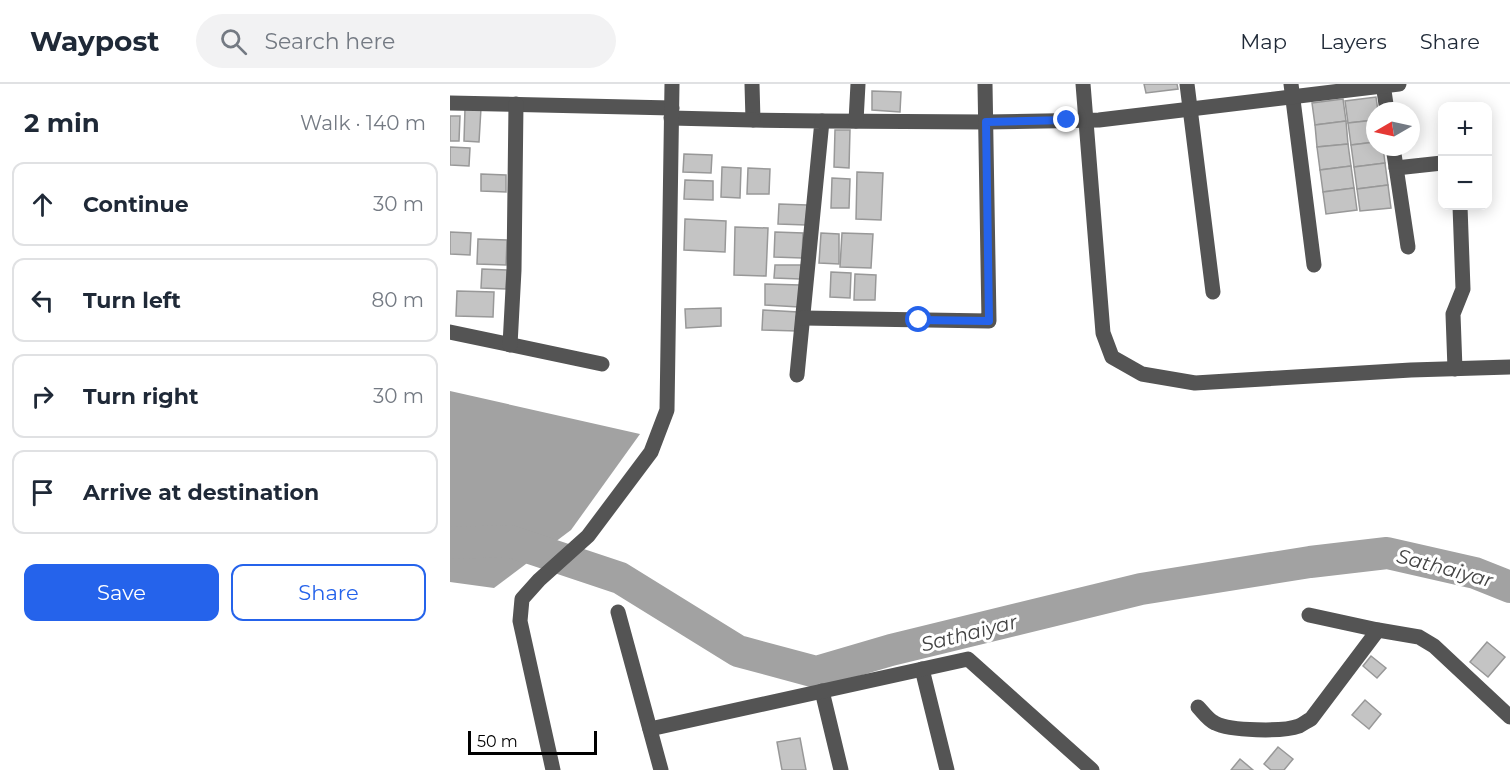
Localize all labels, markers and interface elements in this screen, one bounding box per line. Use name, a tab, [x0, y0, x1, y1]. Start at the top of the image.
search box	[196, 14, 616, 68]
text: Waypost	[30, 24, 160, 58]
icon: search	[217, 25, 250, 58]
text: Search here	[265, 28, 395, 55]
text: Map	[1240, 29, 1287, 54]
text: Layers	[1320, 29, 1387, 54]
text: Share	[1420, 29, 1480, 54]
north arrow	[1366, 102, 1420, 156]
map controls	[1438, 102, 1492, 210]
button: +	[1438, 102, 1492, 156]
route end	[1053, 106, 1079, 132]
text: 2 min	[24, 107, 100, 139]
text: Walk · 140 m	[300, 111, 426, 135]
button: −	[1438, 156, 1492, 210]
icon: ahead	[26, 188, 59, 221]
text: Continue	[83, 191, 189, 218]
text: 30 m	[373, 192, 424, 216]
icon: left	[26, 284, 59, 317]
text: Turn left	[83, 287, 181, 314]
text: 80 m	[372, 288, 424, 312]
route start	[905, 306, 931, 332]
icon: right	[26, 380, 59, 413]
text: Turn right	[83, 383, 198, 410]
text: 30 m	[373, 384, 424, 408]
icon: arrive	[26, 476, 59, 509]
text: Arrive at destination	[83, 479, 319, 506]
water label: Sathaiyar	[1394, 544, 1497, 593]
button: Save	[24, 564, 219, 621]
button: Share	[231, 564, 426, 621]
water label: Sathaiyar	[918, 609, 1021, 657]
scale bar	[468, 728, 597, 756]
text: 50 m	[477, 732, 518, 751]

